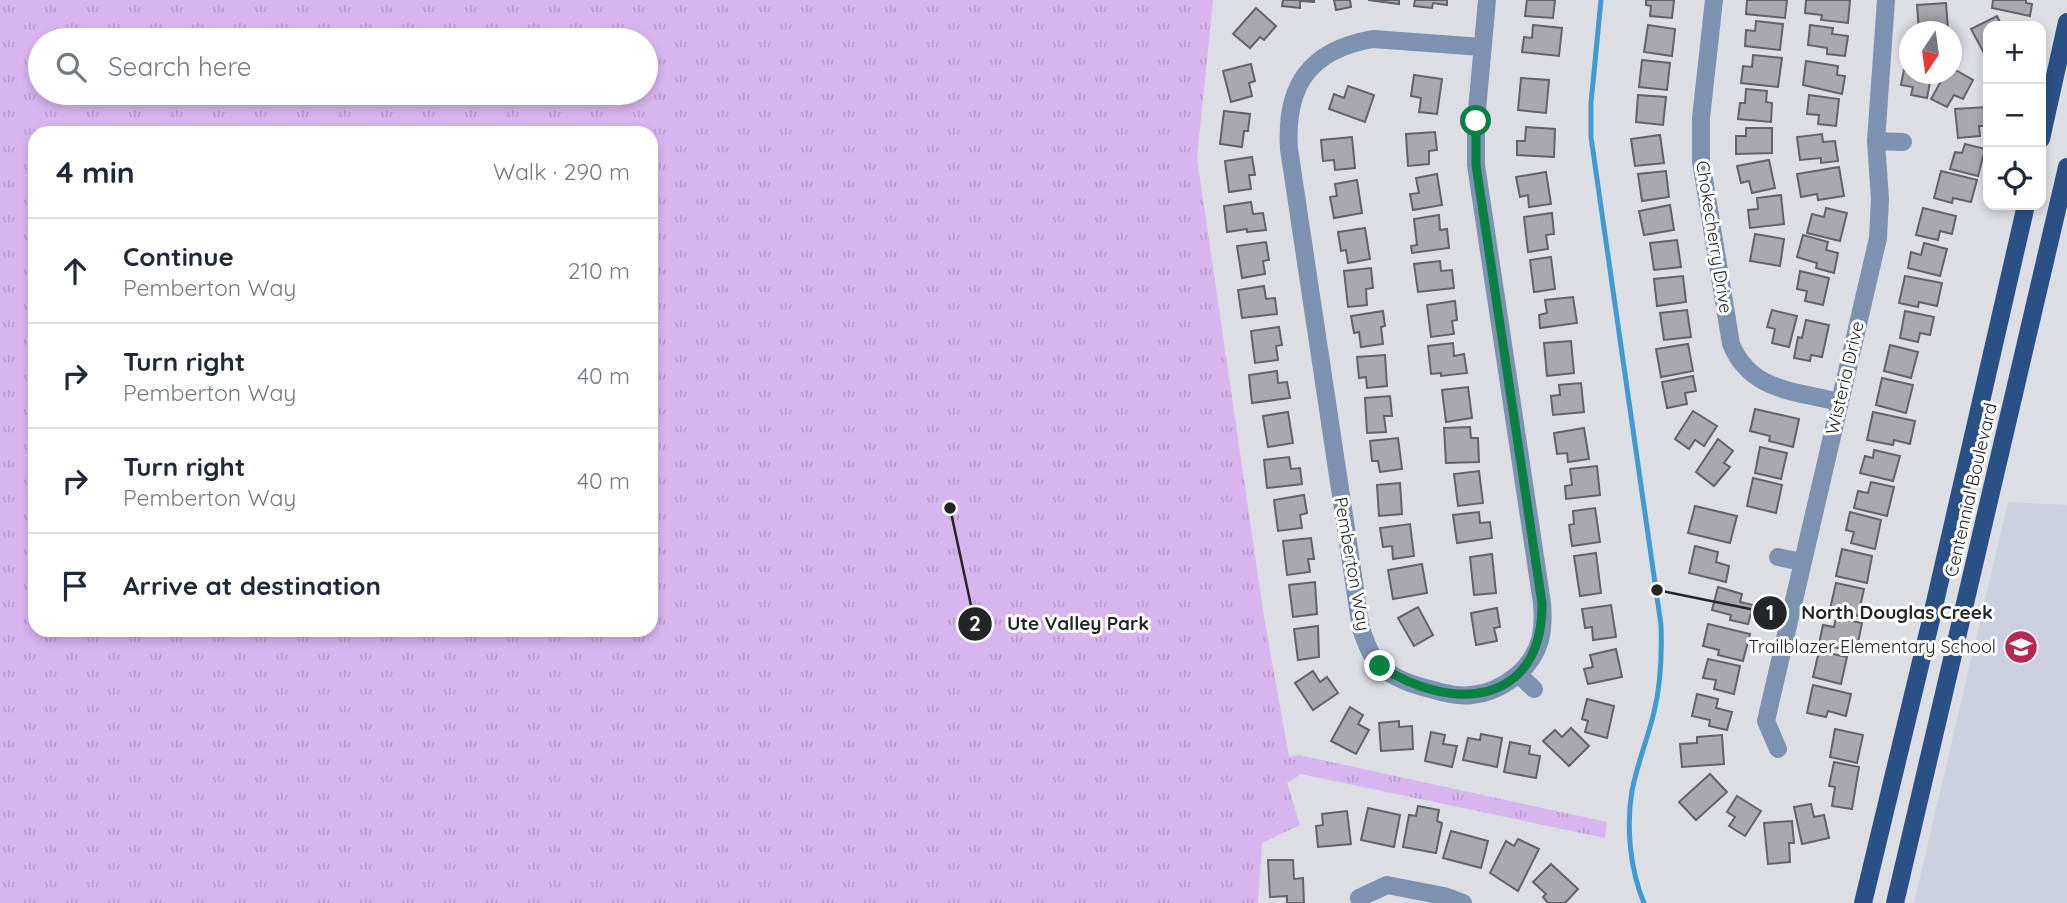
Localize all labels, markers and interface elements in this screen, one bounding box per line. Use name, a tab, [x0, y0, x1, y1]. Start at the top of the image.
north arrow	[1899, 21, 1962, 84]
map controls	[1983, 21, 2046, 210]
button: +	[1983, 21, 2046, 84]
search box	[28, 28, 658, 105]
icon: search	[52, 48, 90, 86]
text: Search here	[108, 50, 252, 83]
button: −	[1983, 84, 2046, 147]
route start	[1460, 105, 1491, 136]
button: locate	[1983, 147, 2046, 210]
text: 4 min	[56, 153, 135, 191]
text: Walk · 290 m	[493, 157, 630, 186]
street label: Chokecherry Drive	[1691, 159, 1738, 315]
text: Continue	[123, 240, 234, 273]
icon: ahead	[56, 252, 94, 290]
text: 210 m	[568, 256, 630, 285]
text: Pemberton Way	[123, 273, 296, 302]
street label: Wisteria Drive	[1820, 319, 1869, 437]
text: Turn right	[123, 345, 245, 378]
icon: right	[56, 357, 94, 395]
text: 40 m	[577, 361, 630, 390]
text: Pemberton Way	[123, 378, 296, 407]
street label: Centennial Boulevard	[1939, 401, 2002, 579]
text: Turn right	[123, 450, 245, 483]
icon: right	[56, 462, 94, 500]
text: 40 m	[577, 466, 630, 495]
text: Pemberton Way	[123, 483, 296, 512]
street label: Pemberton Way	[1329, 495, 1376, 633]
icon: arrive	[56, 567, 94, 605]
text: Arrive at destination	[123, 569, 381, 602]
callout: North Douglas Creek	[1753, 593, 2007, 633]
text: 1	[1766, 599, 1774, 625]
text: North Douglas Creek	[1801, 600, 1993, 624]
callout: Ute Valley Park	[958, 604, 1163, 644]
text: 2	[969, 610, 981, 636]
text: Ute Valley Park	[1007, 611, 1149, 635]
school or university icon: Trailblazer Elementary School	[2002, 628, 2040, 666]
place label: Trailblazer Elementary School	[1748, 635, 1996, 658]
route end	[1364, 650, 1395, 681]

